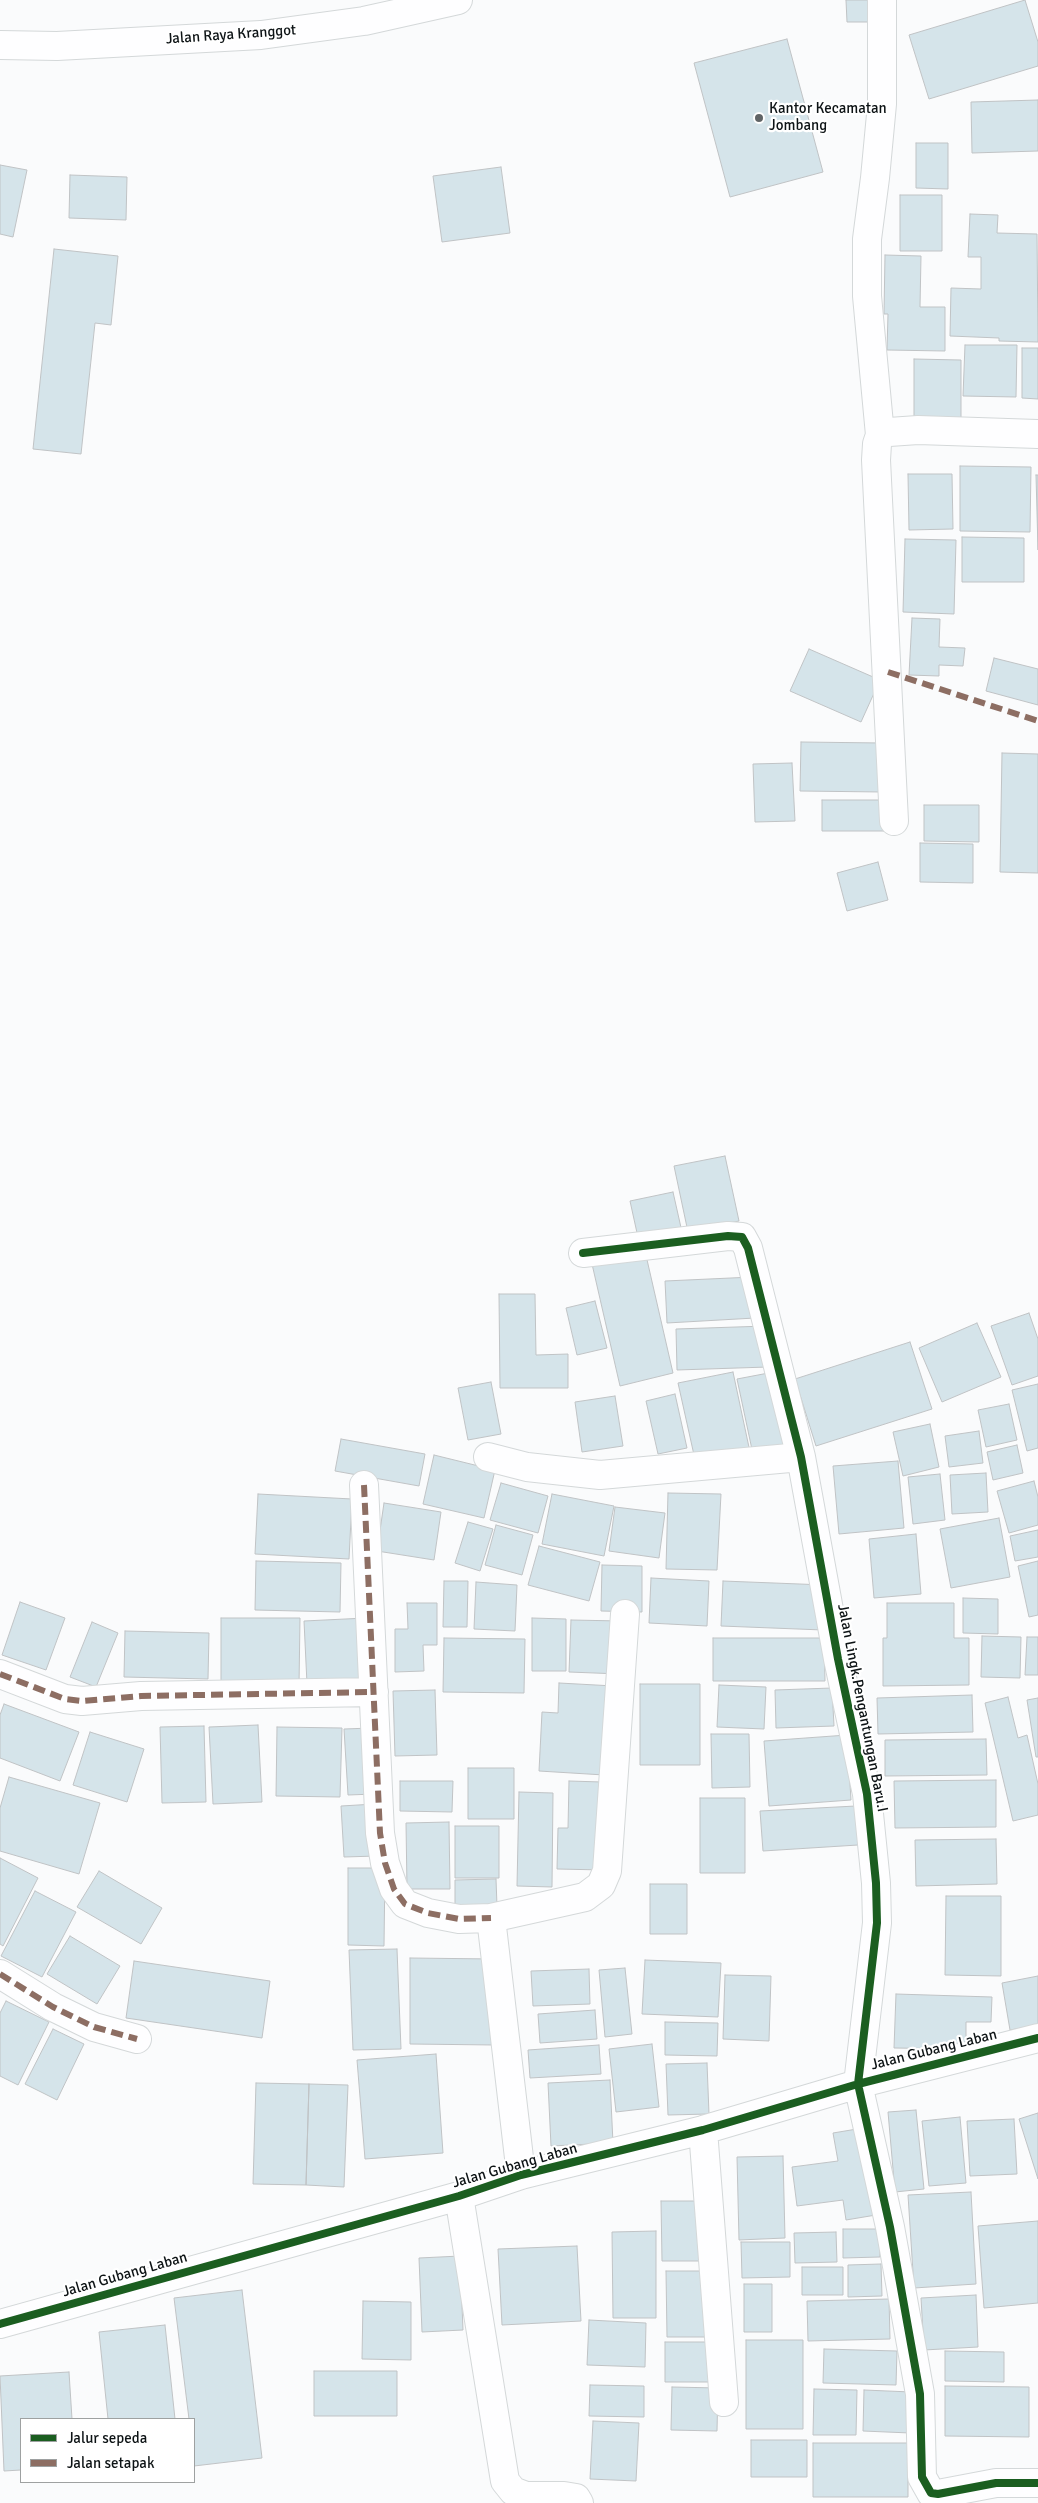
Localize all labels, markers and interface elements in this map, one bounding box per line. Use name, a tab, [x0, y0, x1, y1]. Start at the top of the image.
street label: Jalan Raya Kranggot	[165, 21, 297, 49]
place label: Kantor Kecamatan Jombang	[769, 100, 887, 135]
marker: Kantor Kecamatan Jombang	[753, 112, 765, 124]
street label: Jalan Lingk.Pengantungan Baru.I	[833, 1602, 891, 1814]
street label: Jalan Gubang Laban	[869, 2026, 999, 2074]
street label: Jalan Gubang Laban	[450, 2140, 580, 2192]
street label: Jalan Gubang Laban	[60, 2249, 190, 2301]
legend	[20, 2418, 195, 2483]
text: Jalur sepeda	[67, 2429, 147, 2447]
text: Jalan setapak	[67, 2454, 154, 2472]

